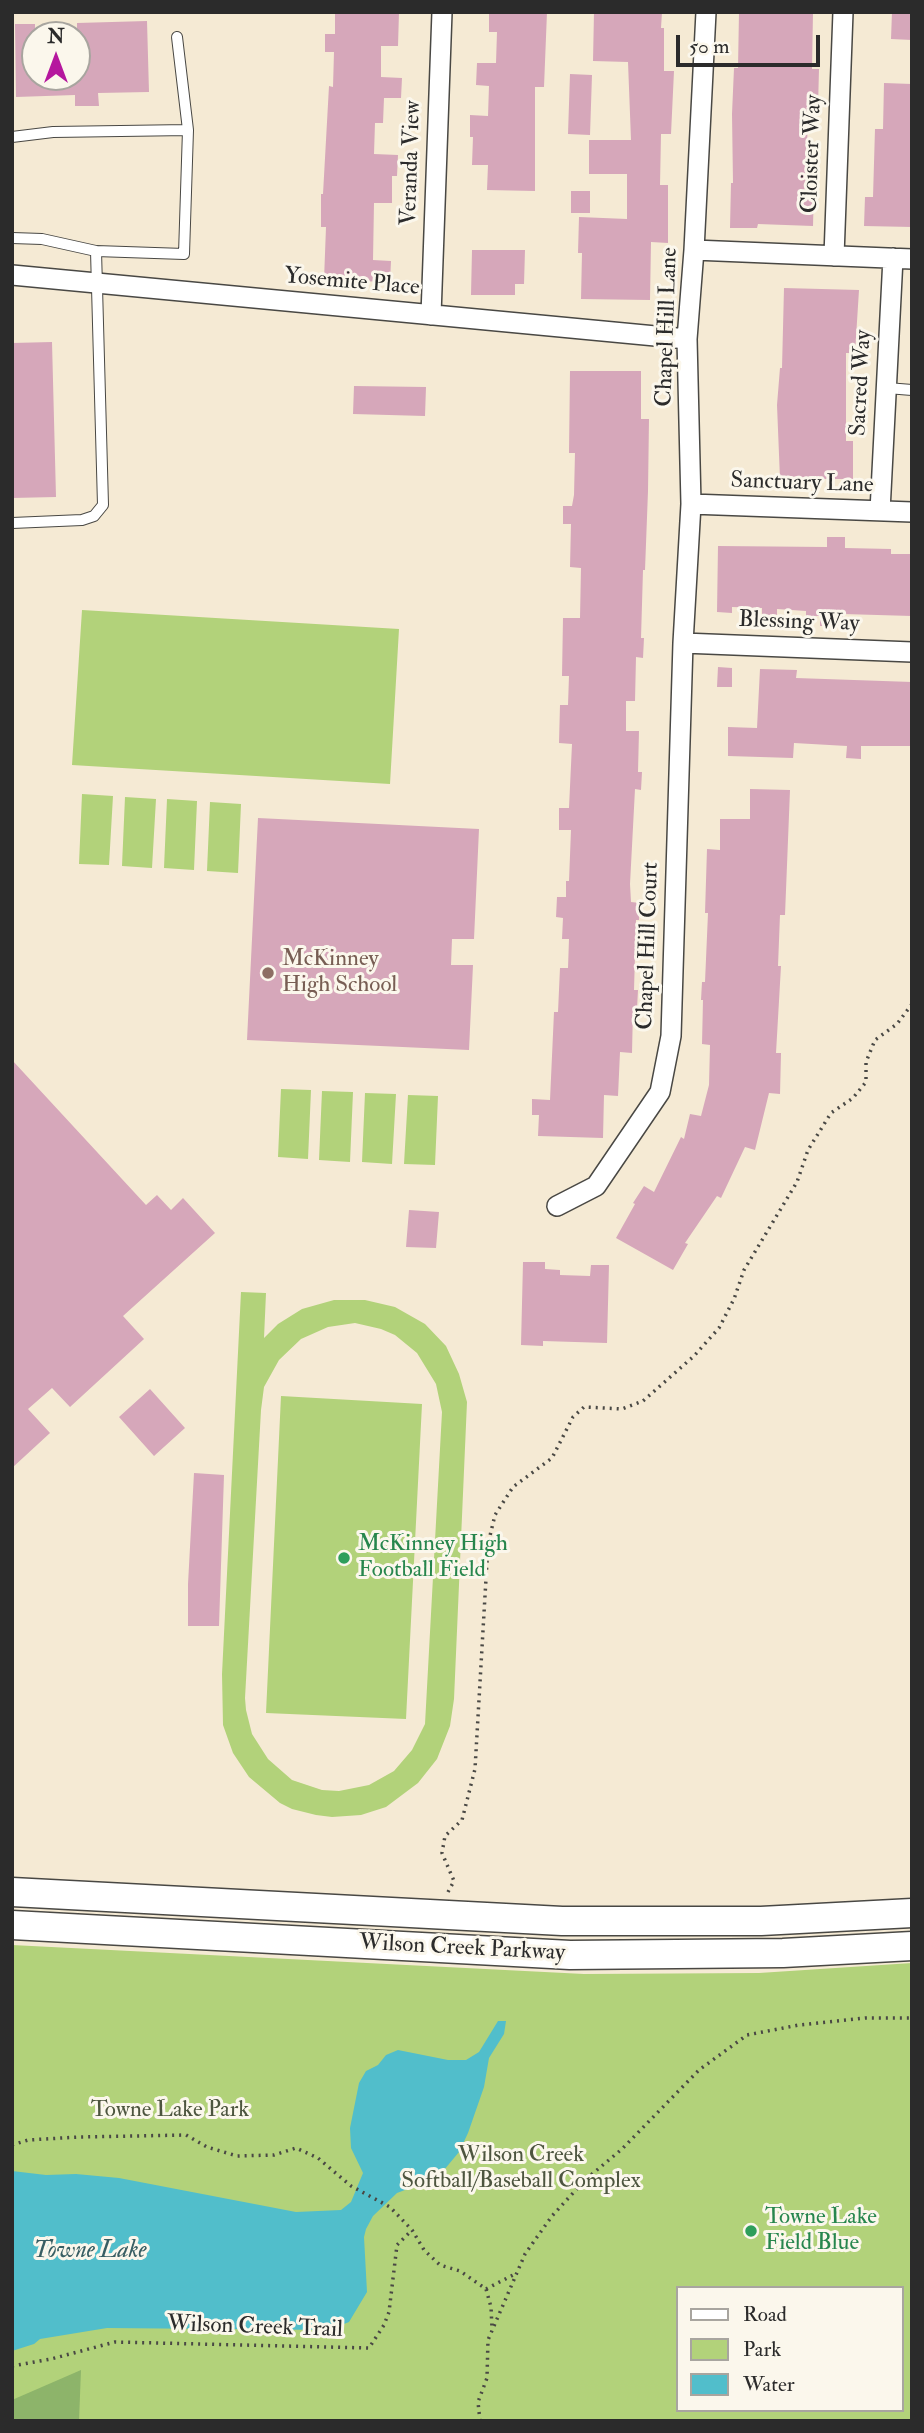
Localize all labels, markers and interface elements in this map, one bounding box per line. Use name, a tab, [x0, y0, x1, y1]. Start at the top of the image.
north arrow	[21, 21, 91, 91]
scale bar	[679, 21, 822, 65]
text: N	[47, 25, 65, 49]
text: 50 m	[689, 33, 730, 60]
street label: Cloister Way	[797, 94, 829, 214]
street label: Veranda View	[396, 100, 428, 226]
street label: Chapel Hill Lane	[651, 247, 685, 407]
street label: Yosemite Place	[283, 263, 421, 303]
street label: Sacred Way	[845, 329, 879, 437]
street label: Sanctuary Lane	[730, 468, 874, 500]
street label: Blessing Way	[738, 607, 860, 639]
street label: Chapel Hill Court	[632, 862, 666, 1030]
place label: McKinney High School	[282, 946, 397, 1000]
marker: McKinney High School	[260, 965, 276, 981]
place label: McKinney High Football Field	[358, 1531, 508, 1585]
marker: McKinney High Football Field	[336, 1550, 352, 1566]
street label: Wilson Creek Parkway	[358, 1930, 566, 1968]
park label: Towne Lake Park	[91, 2097, 249, 2125]
park label: Wilson Creek Softball/Baseball Complex	[401, 2142, 641, 2196]
place label: Towne Lake Field Blue	[765, 2204, 877, 2258]
marker: Towne Lake Field Blue	[743, 2223, 759, 2239]
water label: Towne Lake	[33, 2238, 147, 2266]
legend	[676, 2286, 903, 2412]
text: Road	[743, 2301, 787, 2328]
street label: Wilson Creek Trail	[167, 2311, 343, 2345]
text: Park	[743, 2336, 781, 2363]
text: Water	[743, 2371, 795, 2398]

